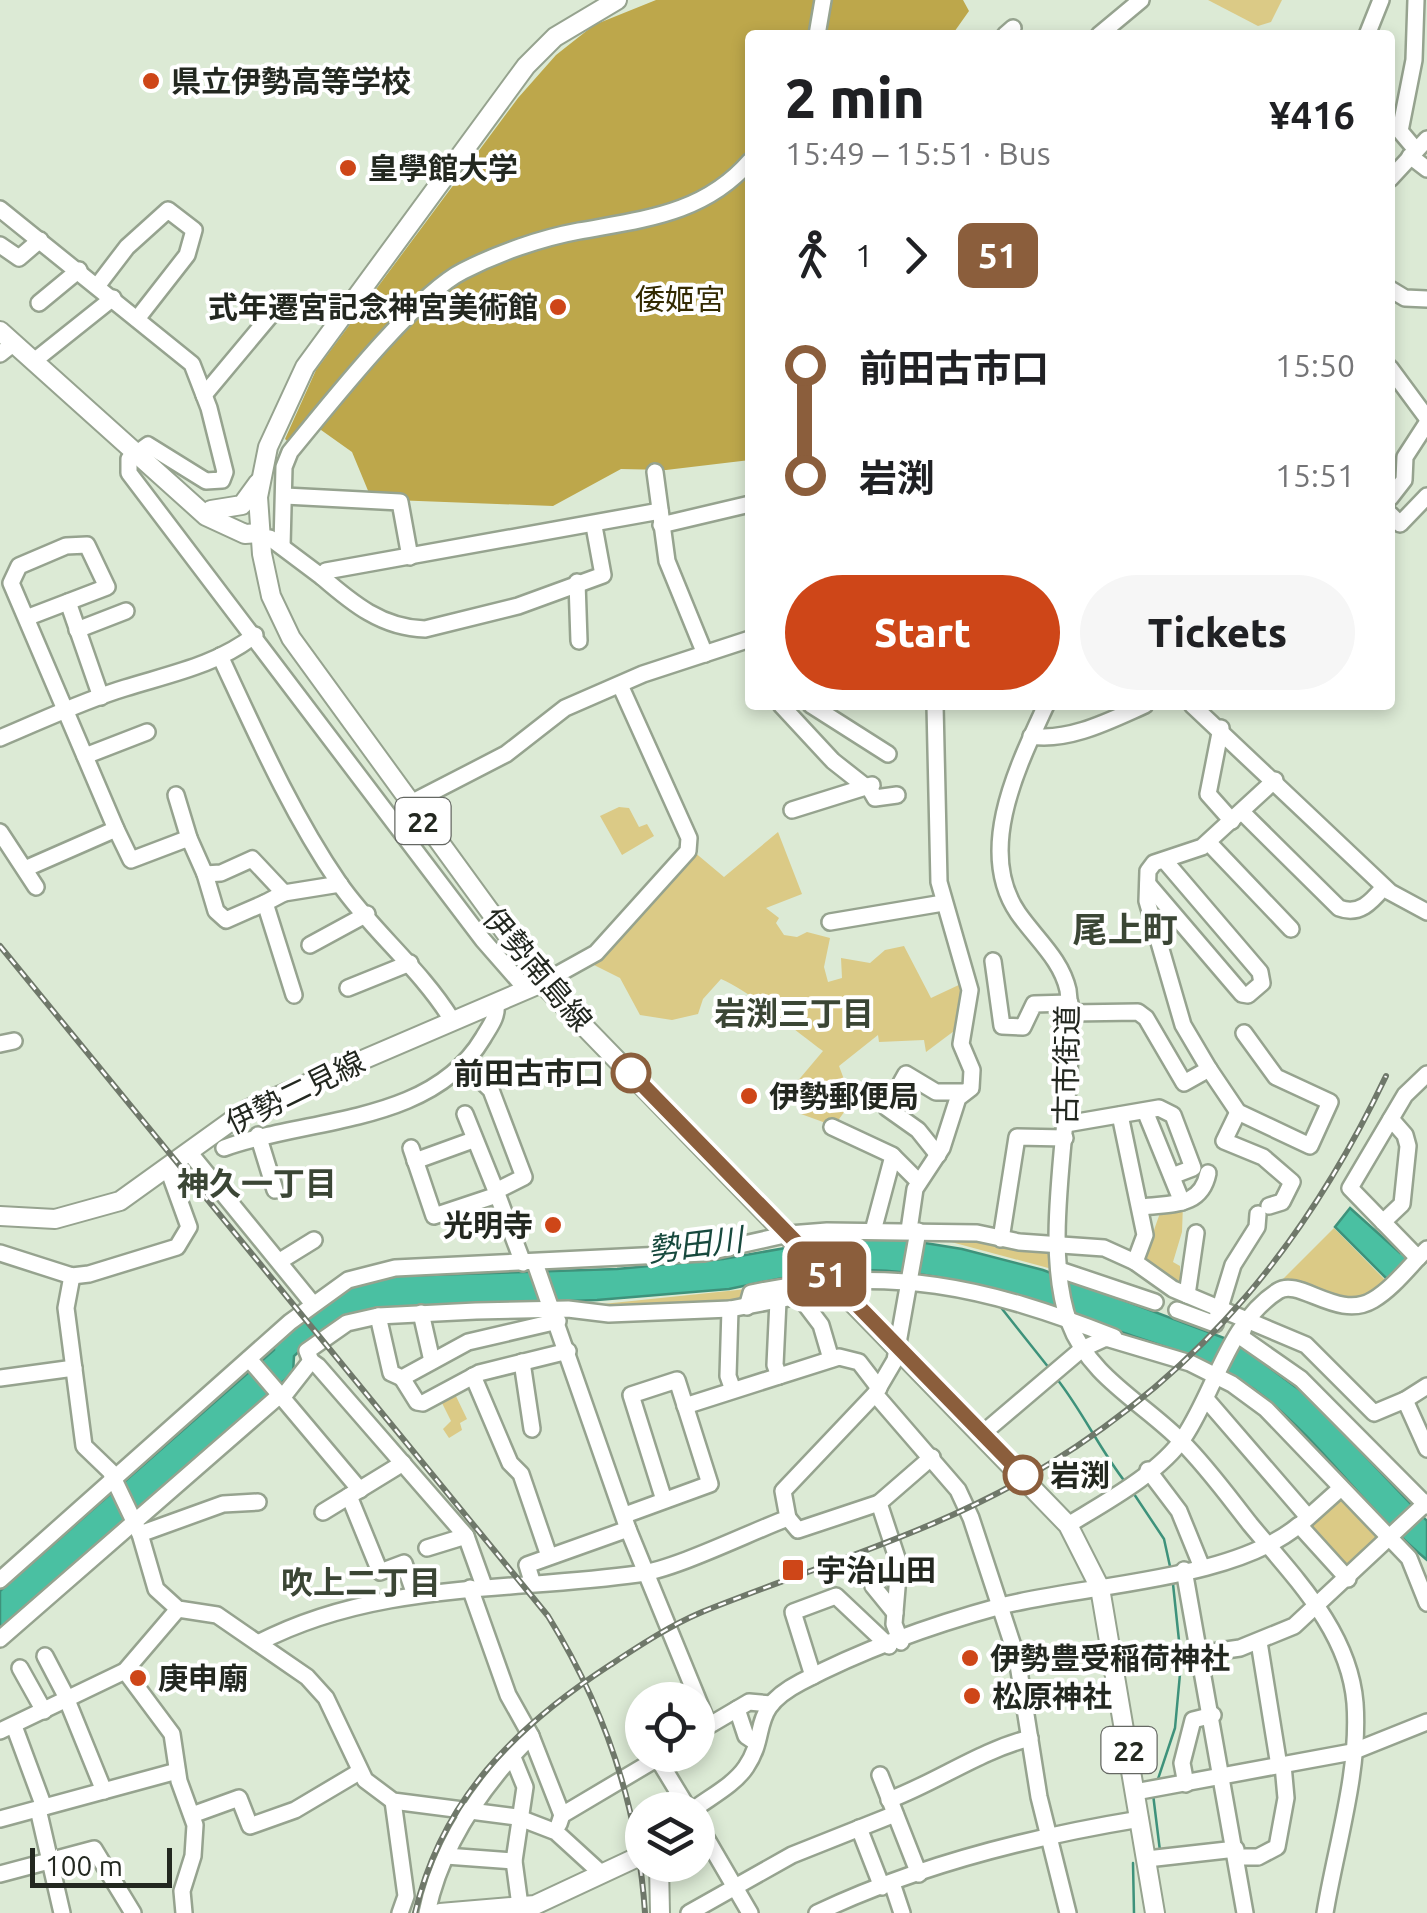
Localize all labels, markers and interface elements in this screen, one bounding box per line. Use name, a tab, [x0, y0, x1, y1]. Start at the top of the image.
place label: 県立伊勢高等学校	[171, 64, 411, 98]
text: 2 min	[785, 67, 925, 128]
marker: 県立伊勢高等学校	[140, 70, 162, 92]
text: ¥416	[1269, 94, 1355, 136]
text: 15:49 – 15:51 · Bus	[785, 135, 1051, 171]
place label: 皇學館大学	[368, 151, 518, 185]
marker: 皇學館大学	[337, 157, 359, 179]
icon: walk	[785, 228, 840, 283]
icon: forward	[888, 228, 943, 283]
text: 51	[978, 235, 1018, 275]
text: 1	[855, 237, 873, 273]
park label: 倭姬宮	[635, 282, 725, 316]
place label: 式年遷宮記念神宮美術館	[208, 290, 538, 324]
marker: 式年遷宮記念神宮美術館	[547, 296, 569, 318]
text: 前田古市口	[859, 347, 1049, 389]
text: 15:50	[1275, 347, 1355, 383]
text: 岩渕	[859, 457, 935, 499]
text: 15:51	[1275, 457, 1355, 493]
button: Start	[785, 575, 1060, 690]
button: Tickets	[1080, 575, 1355, 690]
road number: 22	[396, 798, 450, 844]
street label: 伊勢南島線	[477, 901, 599, 1037]
district label: 尾上町	[1072, 909, 1178, 949]
district label: 岩渕三丁目	[714, 995, 874, 1031]
street label: 古市街道	[1048, 1005, 1084, 1125]
street label: 伊勢二見線	[220, 1044, 370, 1140]
marker: 前田古市口	[612, 1054, 650, 1092]
place label: 前田古市口	[454, 1056, 604, 1090]
place label: 伊勢郵便局	[769, 1079, 919, 1113]
marker: 伊勢郵便局	[738, 1085, 760, 1107]
district label: 神久一丁目	[177, 1165, 337, 1201]
place label: 光明寺	[443, 1208, 533, 1242]
marker: 光明寺	[542, 1214, 564, 1236]
water label: 勢田川	[645, 1220, 748, 1268]
line badge: 51	[782, 1242, 872, 1306]
text: 51	[807, 1254, 847, 1294]
marker: 岩渕	[1004, 1456, 1042, 1494]
place label: 岩渕	[1050, 1458, 1110, 1492]
place label: 宇治山田	[816, 1553, 936, 1587]
marker: 宇治山田	[780, 1557, 806, 1583]
district label: 吹上二丁目	[281, 1564, 441, 1600]
place label: 伊勢豊受稲荷神社	[990, 1641, 1230, 1675]
marker: 伊勢豊受稲荷神社	[959, 1647, 981, 1669]
place label: 庚申廟	[158, 1661, 248, 1695]
marker: 庚申廟	[127, 1667, 149, 1689]
place label: 松原神社	[992, 1679, 1112, 1713]
map controls	[625, 1682, 715, 1882]
button: locate	[625, 1682, 715, 1772]
marker: 松原神社	[961, 1685, 983, 1707]
road number: 22	[1102, 1727, 1156, 1773]
button: layers	[625, 1792, 715, 1882]
scale bar	[30, 1843, 172, 1888]
text: 100 m	[45, 1850, 123, 1881]

